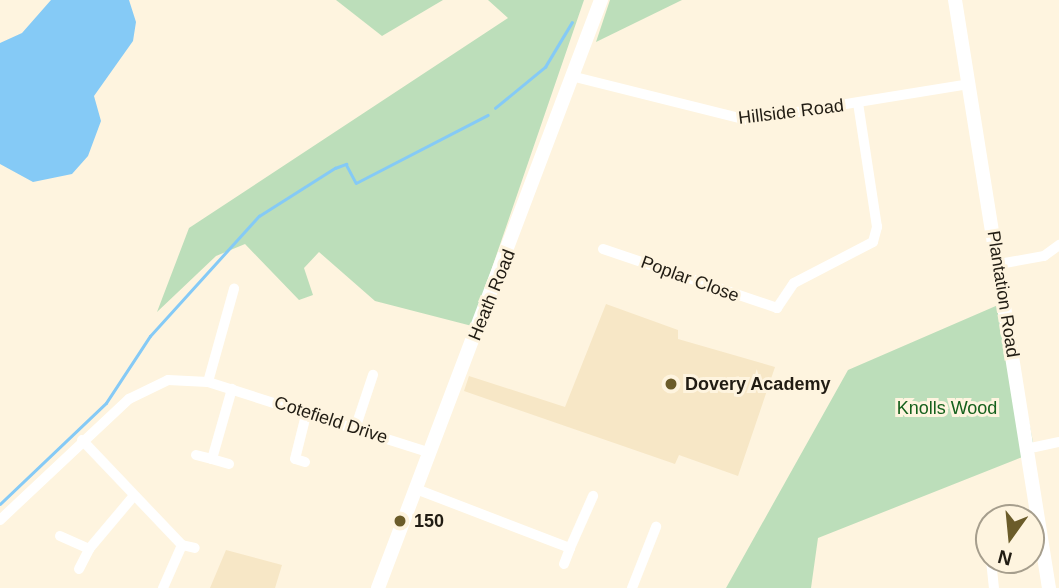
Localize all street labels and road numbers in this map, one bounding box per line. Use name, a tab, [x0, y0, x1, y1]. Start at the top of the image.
street label: Hillside Road	[737, 95, 845, 129]
street label: Plantation Road	[982, 229, 1024, 359]
street label: Heath Road	[464, 246, 520, 344]
street label: Poplar Close	[638, 251, 742, 307]
street label: Cotefield Drive	[272, 391, 390, 449]

